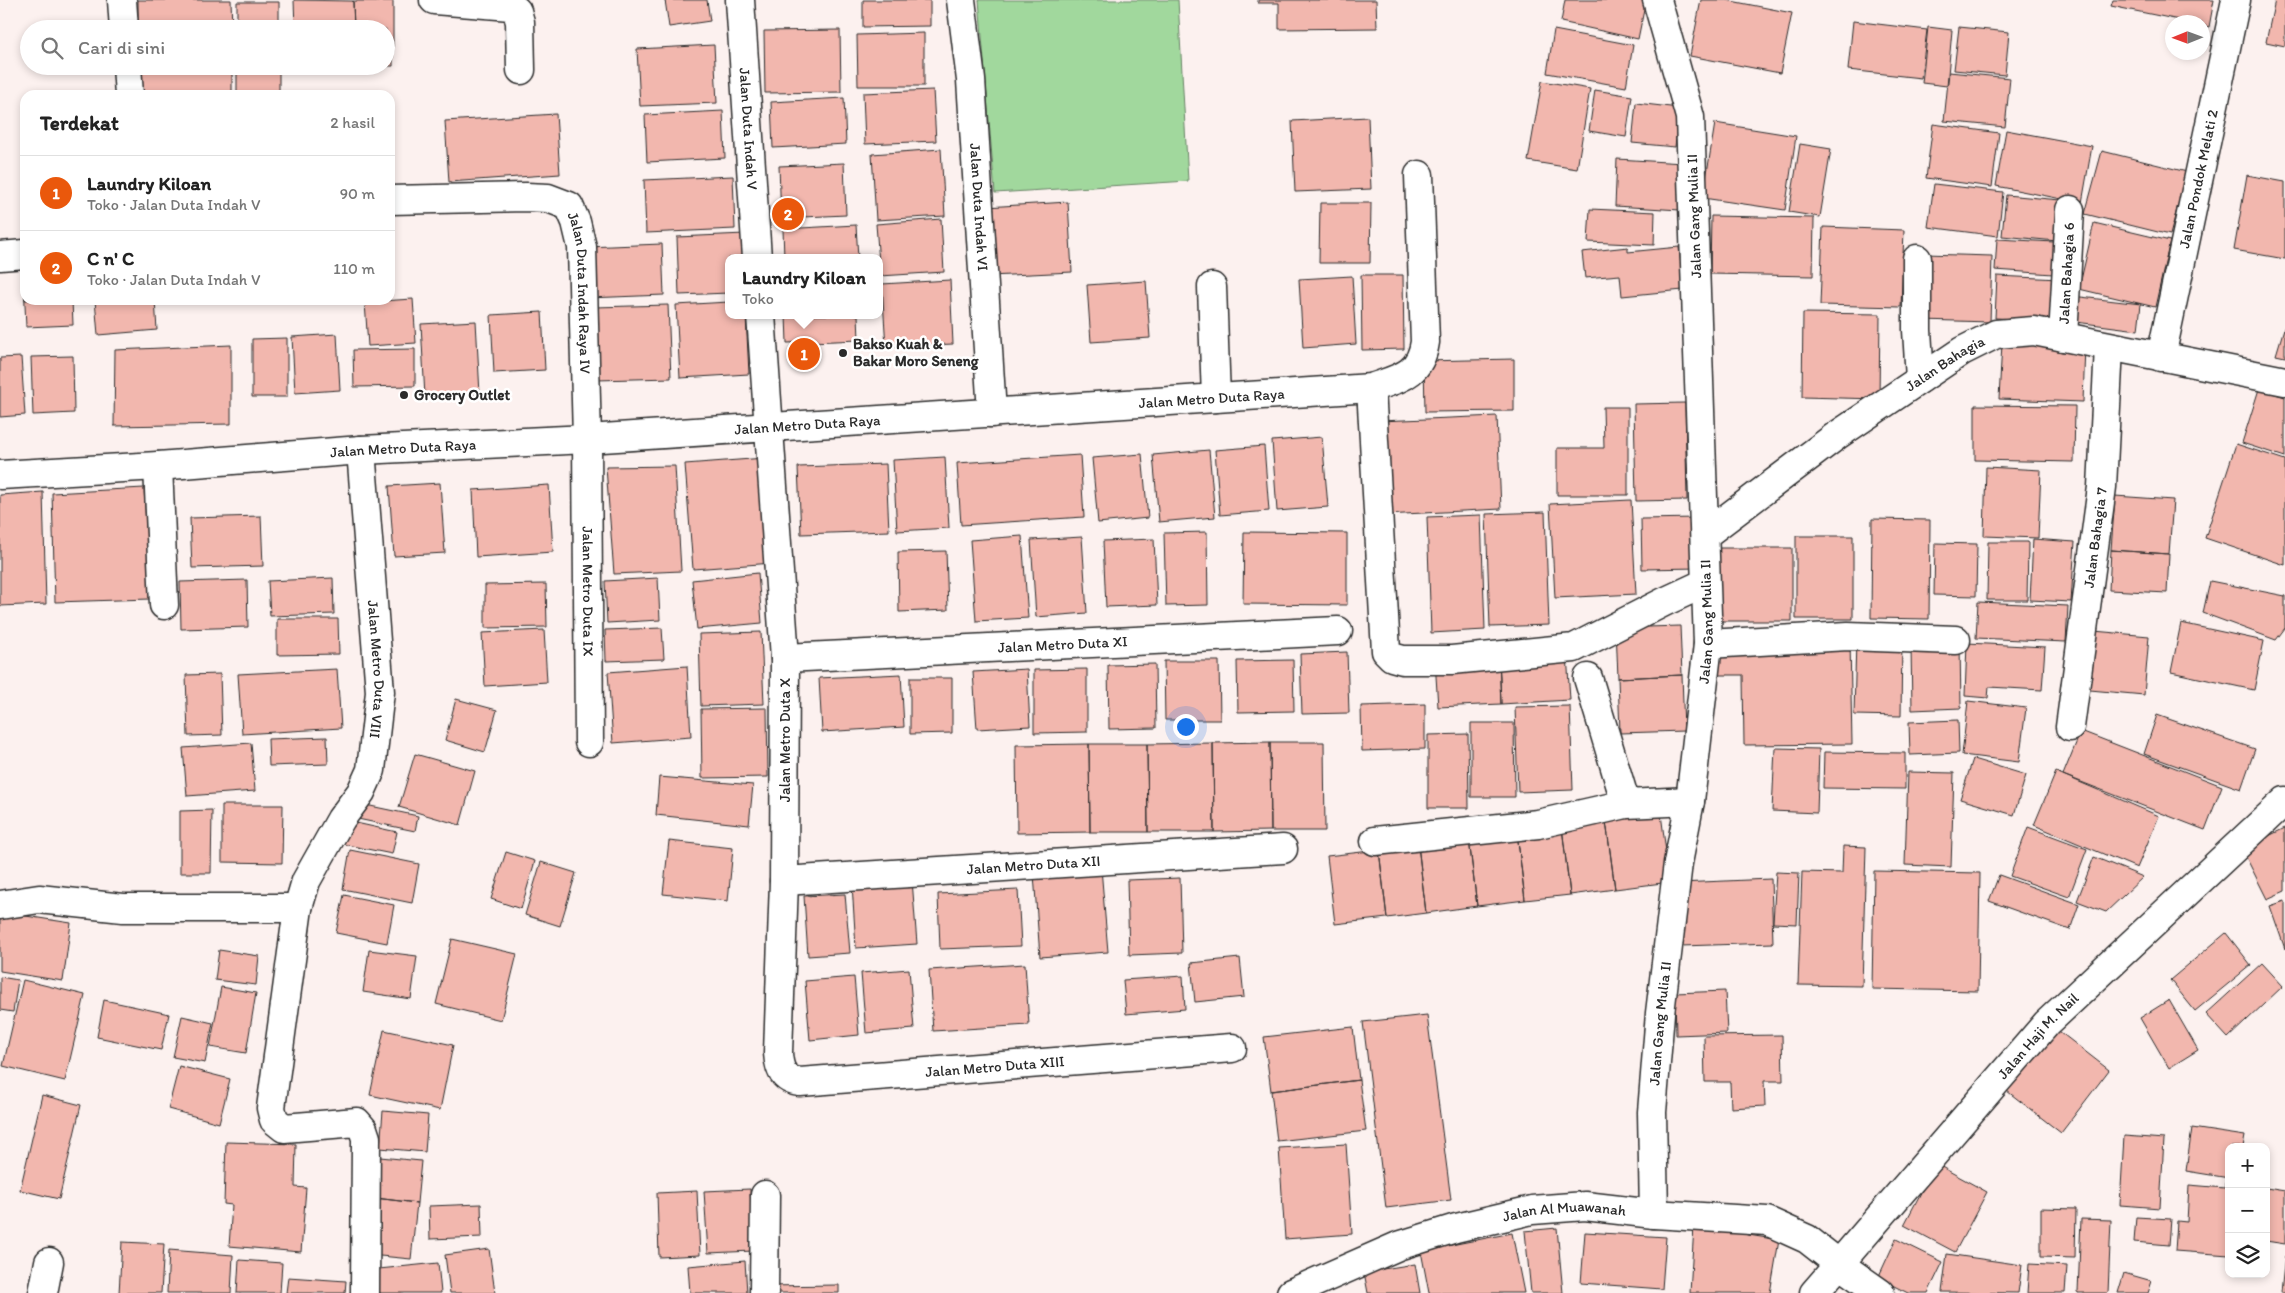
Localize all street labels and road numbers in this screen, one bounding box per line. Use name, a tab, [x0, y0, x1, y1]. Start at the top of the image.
street label: Jalan Duta Indah V	[735, 67, 761, 190]
street label: Jalan Pondok Melati 2	[2175, 108, 2222, 250]
street label: Jalan Duta Indah VI	[966, 143, 992, 272]
street label: Jalan Gang Mulia II	[1683, 154, 1705, 278]
street label: Jalan Duta Indah Raya IV	[564, 209, 594, 374]
street label: Jalan Bahagia 6	[2055, 222, 2078, 324]
street label: Jalan Bahagia	[1902, 332, 1988, 395]
street label: Jalan Metro Duta Raya	[1138, 385, 1286, 412]
street label: Jalan Metro Duta Raya	[734, 411, 882, 438]
street label: Jalan Metro Duta Raya	[329, 435, 477, 461]
street label: Jalan Bahagia 7	[2080, 486, 2111, 589]
street label: Jalan Metro Duta IX	[579, 526, 597, 657]
street label: Jalan Gang Mulia II	[1695, 559, 1717, 685]
street label: Jalan Metro Duta VIII	[364, 599, 389, 739]
street label: Jalan Metro Duta XI	[997, 632, 1128, 657]
street label: Jalan Metro Duta X	[776, 677, 794, 802]
street label: Jalan Metro Duta XII	[966, 852, 1101, 878]
street label: Jalan Gang Mulia II	[1645, 960, 1675, 1086]
street label: Jalan Haji M. Nail	[1994, 989, 2083, 1083]
street label: Jalan Metro Duta XIII	[925, 1052, 1065, 1081]
street label: Jalan Al Muawanah	[1501, 1197, 1627, 1226]

